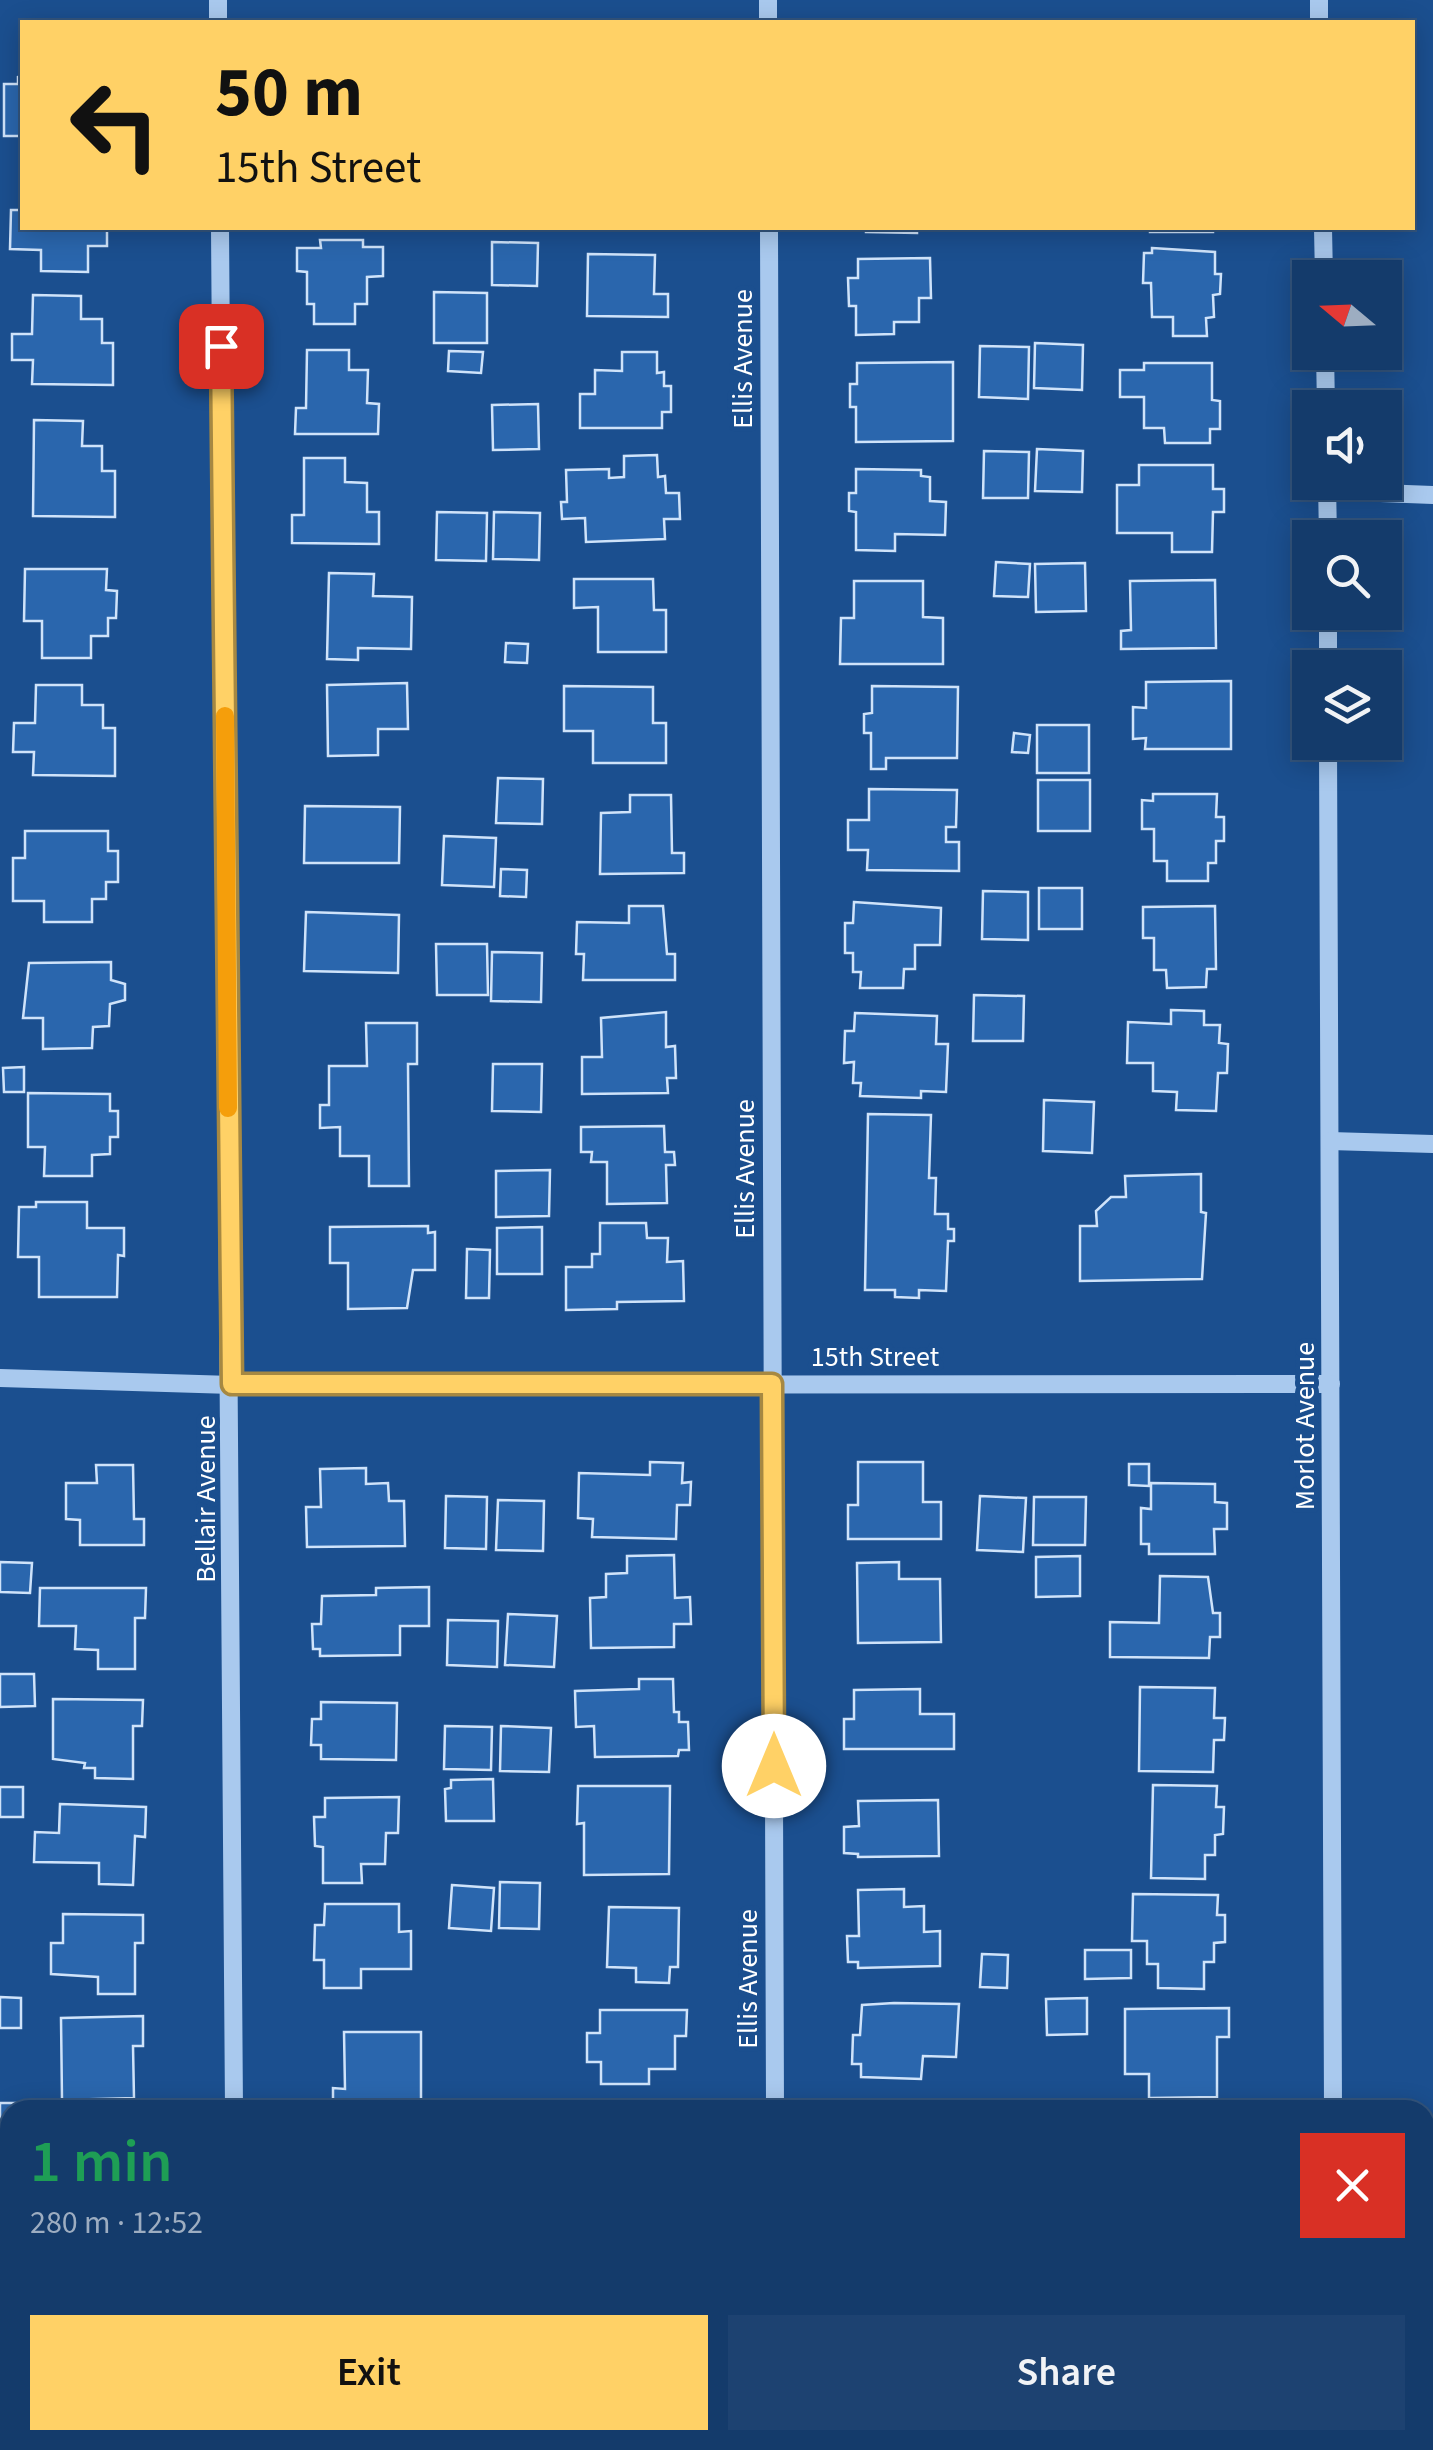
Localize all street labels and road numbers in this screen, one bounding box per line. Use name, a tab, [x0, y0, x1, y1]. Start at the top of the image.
street label: Ellis Avenue	[723, 289, 763, 429]
street label: Ellis Avenue	[725, 1099, 765, 1239]
street label: 15th Street	[811, 1337, 940, 1377]
street label: Morlot Avenue	[1285, 1342, 1325, 1510]
street label: Bellair Avenue	[186, 1415, 226, 1583]
street label: Ellis Avenue	[728, 1909, 768, 2049]

